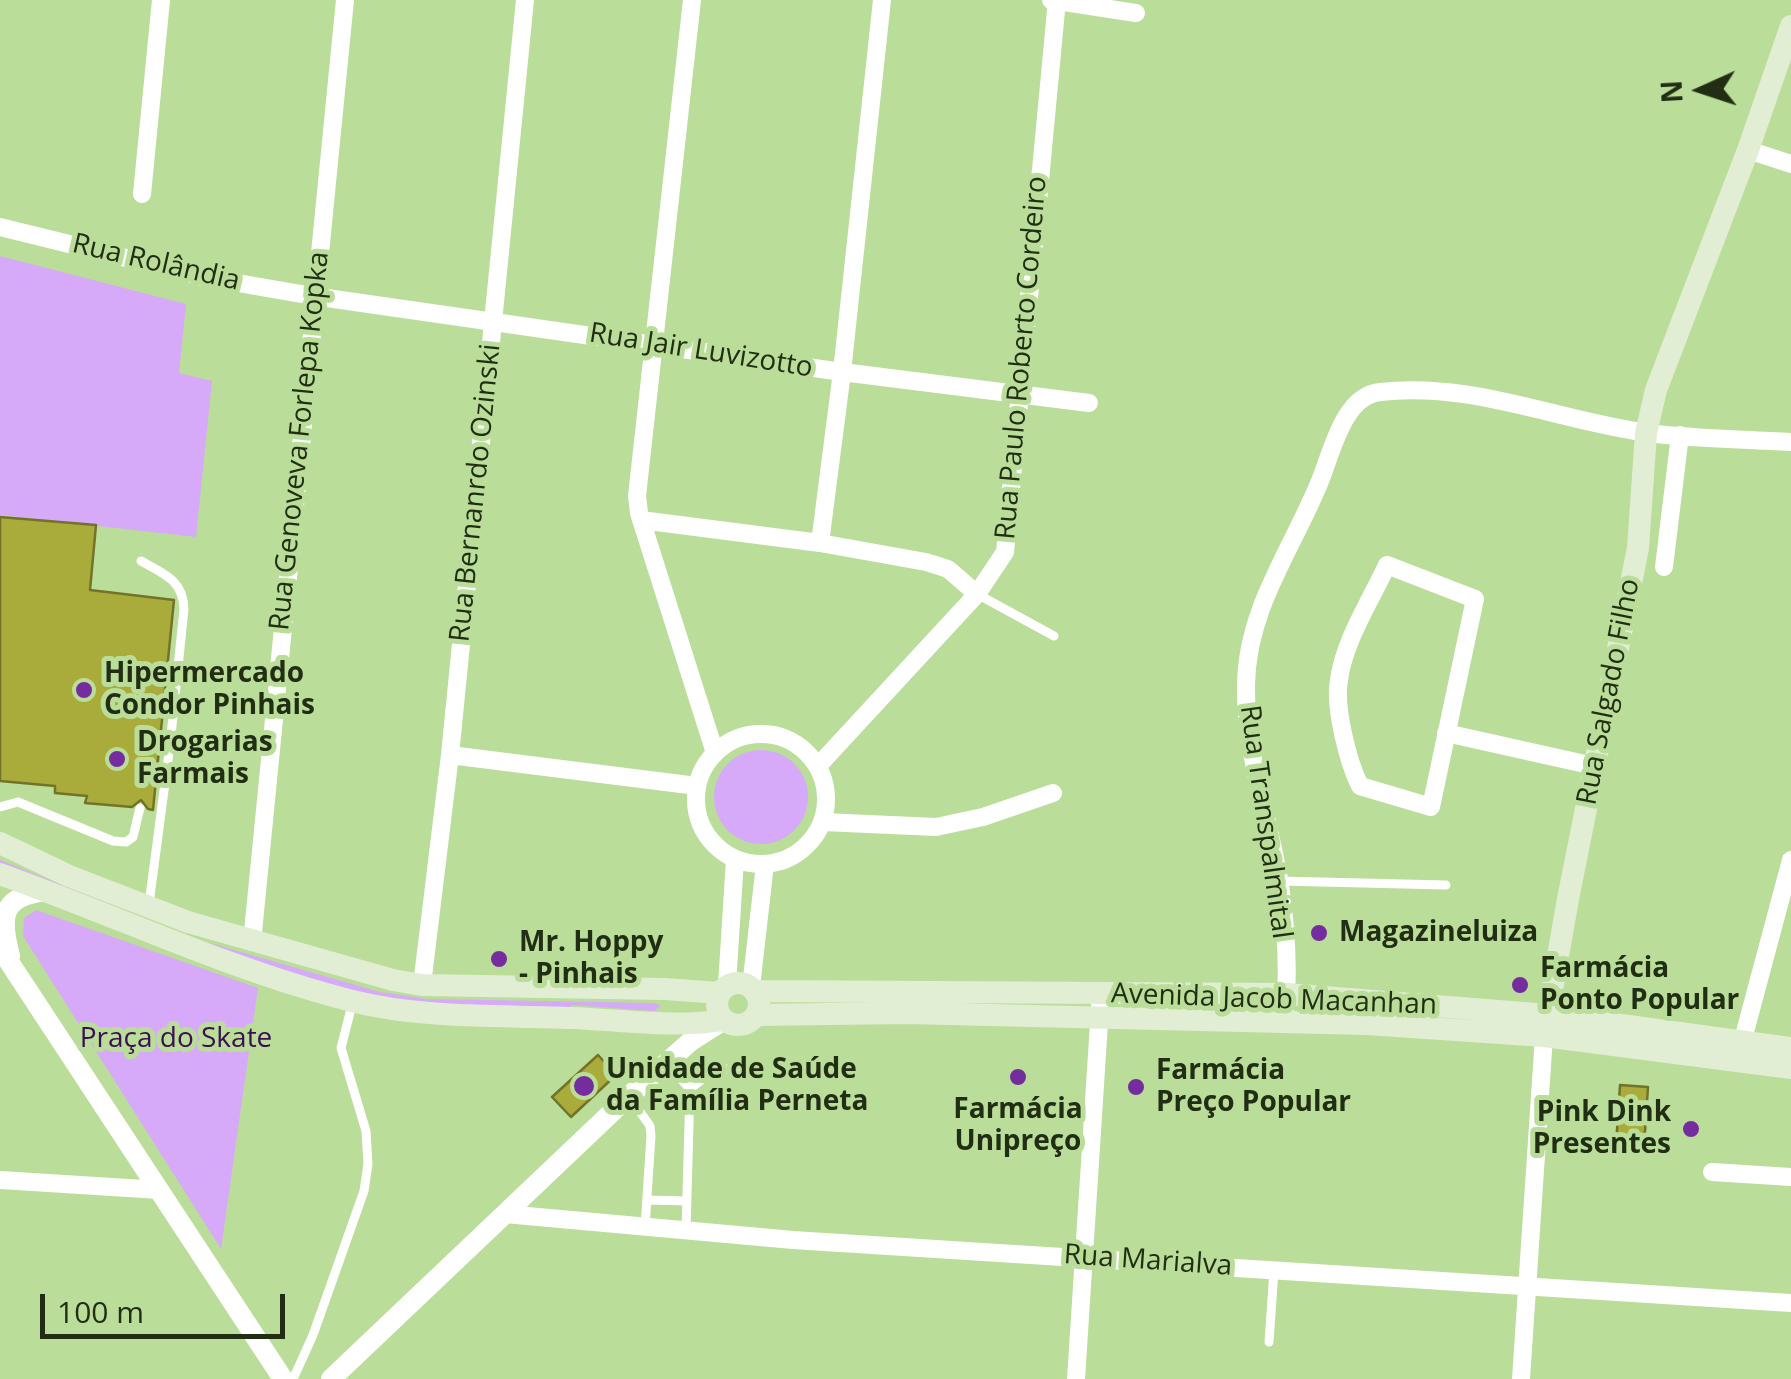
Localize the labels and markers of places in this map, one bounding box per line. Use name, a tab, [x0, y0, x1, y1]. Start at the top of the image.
place label: Hipermercado Condor Pinhais	[104, 657, 315, 723]
marker: Hipermercado Condor Pinhais	[73, 679, 95, 701]
place label: Drogarias Farmais	[137, 726, 273, 792]
marker: Drogarias Farmais	[106, 748, 128, 770]
place label: Magazineluiza	[1339, 916, 1538, 950]
marker: Magazineluiza	[1308, 922, 1330, 944]
place label: Mr. Hoppy - Pinhais	[519, 926, 663, 992]
marker: Mr. Hoppy - Pinhais	[488, 948, 510, 970]
place label: Farmácia Ponto Popular	[1540, 952, 1739, 1018]
marker: Farmácia Ponto Popular	[1509, 974, 1531, 996]
place label: Unidade de Saúde da Família Perneta	[606, 1053, 868, 1119]
place label: Farmácia Preço Popular	[1156, 1054, 1351, 1120]
marker: Farmácia Unipreço	[1007, 1066, 1029, 1088]
marker: Unidade de Saúde da Família Perneta	[571, 1073, 597, 1099]
marker: Farmácia Preço Popular	[1125, 1076, 1147, 1098]
place label: Farmácia Unipreço	[953, 1093, 1083, 1159]
place label: Pink Dink Presentes	[1533, 1096, 1671, 1162]
marker: Pink Dink Presentes	[1680, 1118, 1702, 1140]

